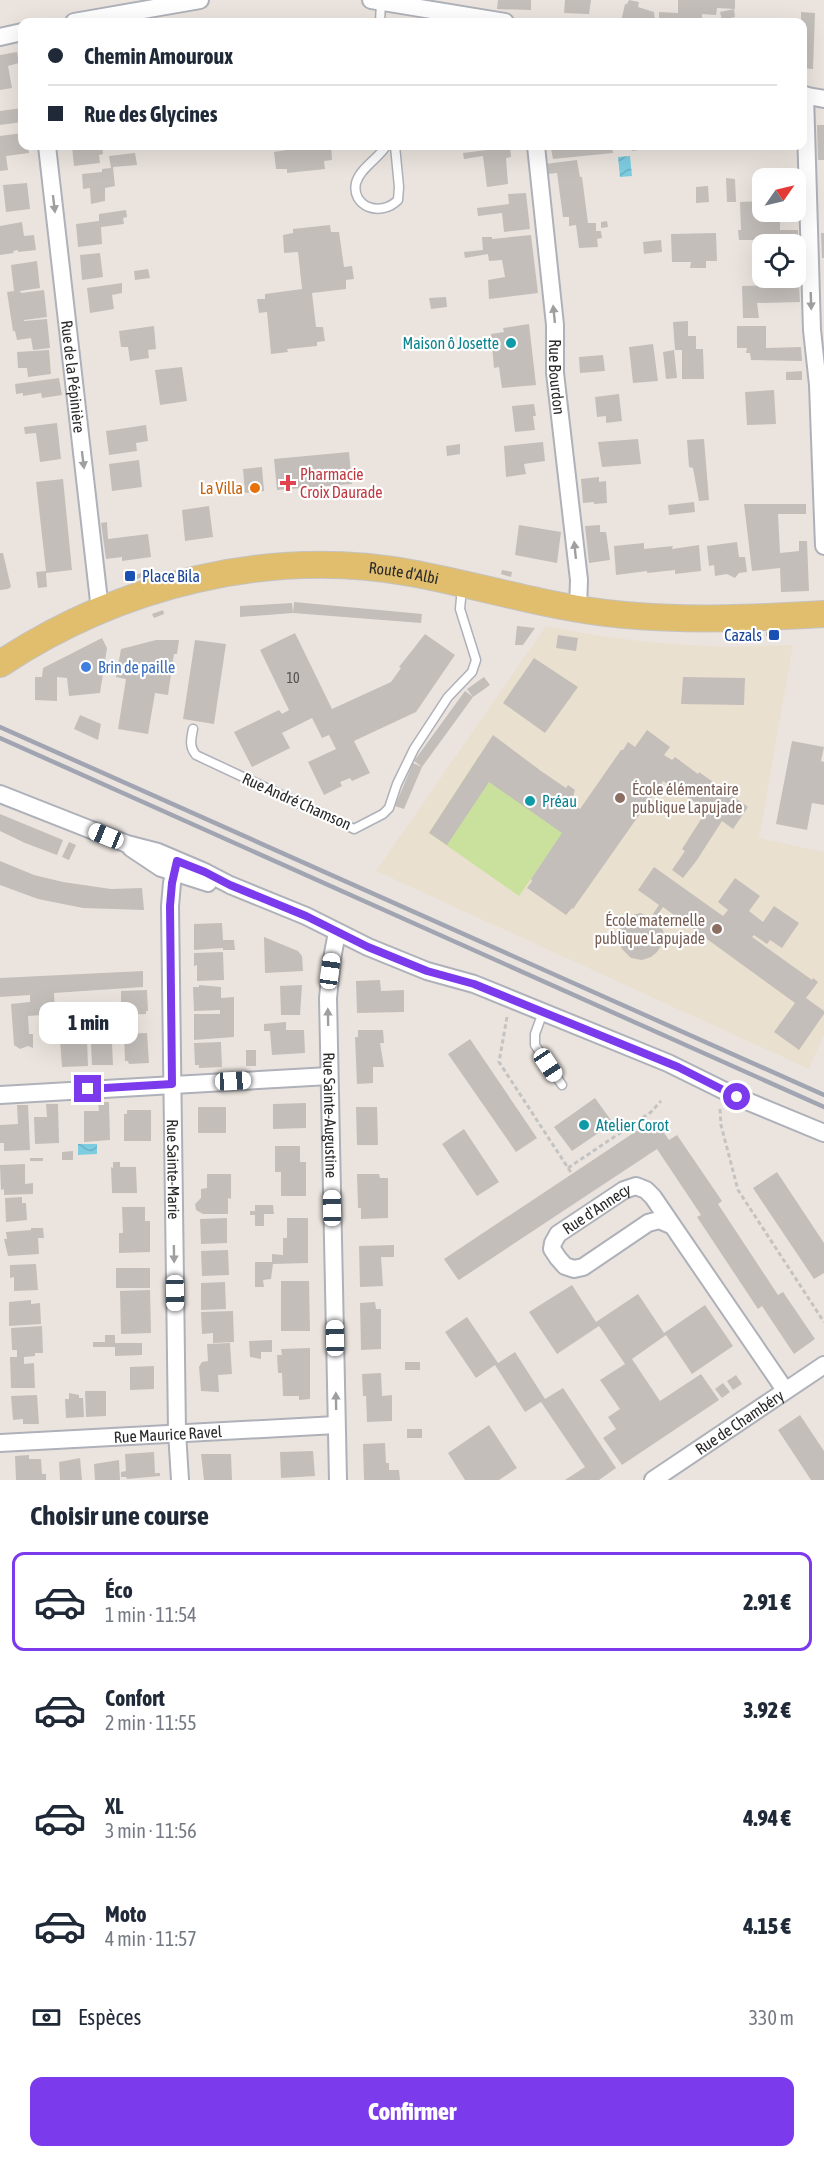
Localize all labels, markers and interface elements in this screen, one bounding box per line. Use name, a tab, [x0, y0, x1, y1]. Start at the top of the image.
text: Chemin Amouroux	[84, 43, 233, 69]
text: Rue des Glycines	[84, 101, 218, 127]
north arrow	[752, 168, 806, 222]
map controls	[752, 168, 806, 288]
one-way arrow	[49, 194, 59, 213]
button: locate	[752, 234, 806, 288]
one-way arrow	[806, 291, 815, 310]
one-way arrow	[549, 305, 559, 324]
street label: Rue de la Pépinière	[58, 319, 89, 434]
place label: Maison ô Josette	[402, 334, 499, 352]
marker: Maison ô Josette	[504, 336, 518, 350]
street label: Rue Bourdon	[546, 339, 569, 416]
one-way arrow	[78, 451, 88, 470]
place label: Pharmacie Croix Daurade	[300, 465, 383, 501]
marker: Pharmacie Croix Daurade	[281, 476, 295, 490]
place label: La Villa	[200, 479, 243, 497]
marker: La Villa	[248, 481, 262, 495]
one-way arrow	[570, 540, 580, 559]
street label: Route d'Albi	[368, 558, 440, 587]
place label: Place Bila	[142, 567, 200, 585]
marker: Place Bila	[123, 569, 137, 583]
place label: Cazals	[724, 626, 762, 644]
marker: Cazals	[767, 628, 781, 642]
place label: Brin de paille	[98, 658, 175, 677]
marker: Brin de paille	[79, 660, 93, 674]
house number: 10	[286, 670, 300, 686]
street label: Rue André Chamson	[240, 769, 354, 833]
place label: École élémentaire publique Lapujade	[632, 780, 743, 817]
marker: École élémentaire publique Lapujade	[613, 791, 627, 805]
place label: Préau	[542, 792, 577, 810]
marker: Préau	[523, 794, 537, 808]
car	[86, 821, 126, 851]
place label: École maternelle publique Lapujade	[595, 911, 705, 948]
marker: École maternelle publique Lapujade	[710, 922, 724, 936]
car	[319, 952, 341, 990]
callout: 1 min	[38, 1002, 138, 1044]
one-way arrow	[323, 1007, 333, 1026]
text: 1 min	[68, 1011, 109, 1034]
car	[530, 1045, 566, 1085]
street label: Rue Sainte-Augustine	[320, 1052, 341, 1178]
car	[215, 1071, 251, 1091]
route end	[74, 1075, 101, 1102]
route start	[723, 1083, 750, 1110]
place label: Atelier Corot	[596, 1116, 670, 1134]
marker: Atelier Corot	[577, 1118, 591, 1132]
street label: Rue Sainte-Marie	[164, 1119, 183, 1220]
street label: Rue d'Annecy	[559, 1179, 634, 1238]
car	[323, 1190, 341, 1226]
one-way arrow	[170, 1245, 179, 1264]
car	[166, 1275, 184, 1311]
car	[326, 1320, 344, 1356]
street label: Rue de Chambéry	[692, 1386, 788, 1458]
one-way arrow	[331, 1391, 341, 1410]
street label: Rue Maurice Ravel	[113, 1422, 223, 1446]
text: Choisir une course	[30, 1500, 209, 1531]
icon: car	[33, 1575, 87, 1629]
text: Éco	[105, 1577, 133, 1603]
text: 2.91 €	[743, 1589, 791, 1615]
text: 1 min · 11:54	[105, 1603, 197, 1626]
icon: car	[33, 1683, 87, 1737]
text: Confort	[105, 1685, 165, 1711]
text: 3.92 €	[743, 1697, 791, 1723]
text: 2 min · 11:55	[105, 1711, 197, 1734]
icon: car	[33, 1791, 87, 1845]
text: XL	[105, 1793, 123, 1819]
text: 4.94 €	[743, 1805, 791, 1831]
text: 3 min · 11:56	[105, 1819, 197, 1842]
icon: car	[33, 1899, 87, 1953]
text: Moto	[105, 1901, 147, 1927]
text: 4.15 €	[743, 1913, 791, 1939]
text: 4 min · 11:57	[105, 1927, 197, 1950]
icon: cash	[30, 2001, 63, 2034]
text: Espèces	[78, 2004, 141, 2030]
text: 330 m	[749, 2006, 794, 2029]
button: Confirmer	[30, 2077, 794, 2146]

